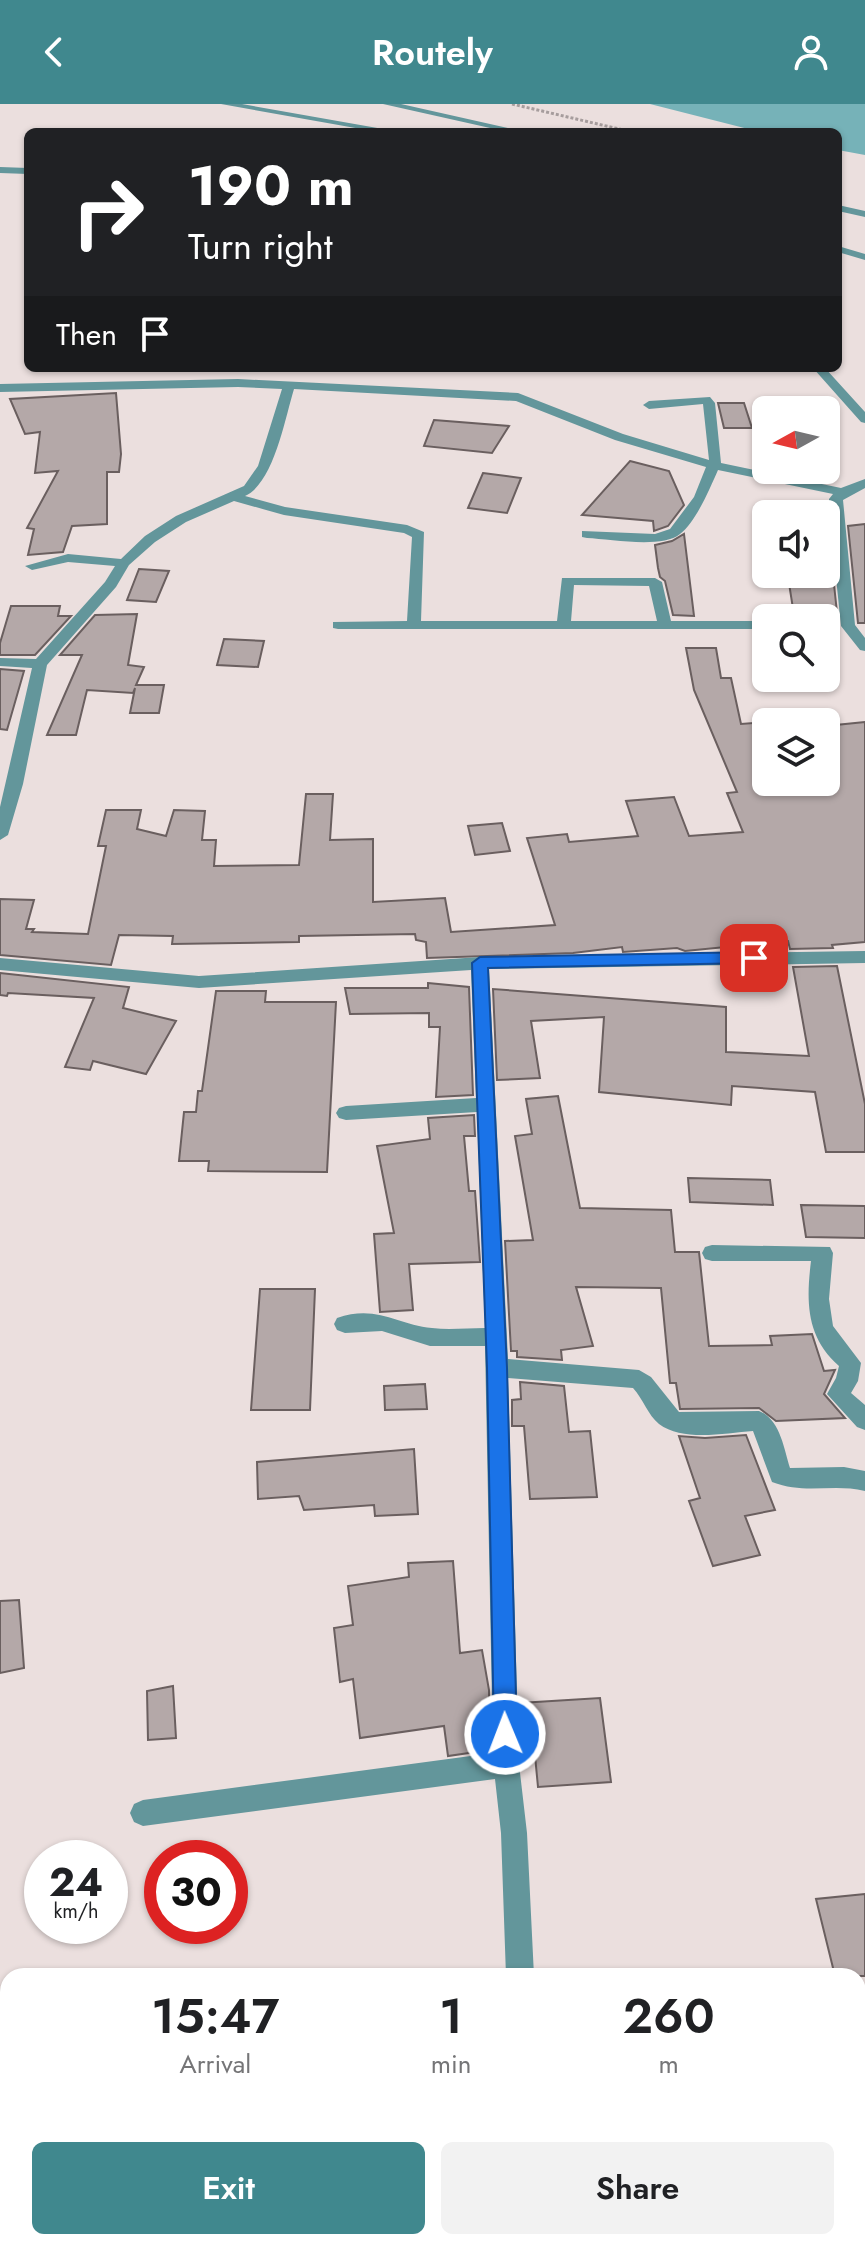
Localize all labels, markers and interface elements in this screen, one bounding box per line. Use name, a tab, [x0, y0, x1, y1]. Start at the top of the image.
text: Routely	[372, 26, 493, 78]
icon: back	[32, 30, 76, 74]
icon: person	[789, 30, 833, 74]
text: 190 m	[188, 145, 354, 226]
icon: right	[56, 160, 160, 264]
text: Turn right	[188, 220, 333, 272]
icon: arrive	[133, 312, 177, 356]
text: Then	[56, 313, 117, 356]
north arrow	[752, 396, 840, 484]
map controls	[752, 396, 840, 796]
button: sound	[752, 500, 840, 588]
button: search	[752, 604, 840, 692]
button: layers	[752, 708, 840, 796]
pin	[720, 924, 788, 992]
icon: arrive	[732, 936, 776, 980]
position arrow	[463, 1692, 547, 1776]
speed limit sign: 30	[144, 1840, 248, 1944]
text: 24	[49, 1853, 103, 1911]
text: km/h	[53, 1897, 99, 1926]
text: 15:47	[151, 1982, 279, 2051]
text: 1	[439, 1982, 463, 2051]
text: 260	[623, 1982, 715, 2051]
text: Arrival	[180, 2045, 251, 2083]
text: min	[431, 2045, 471, 2083]
text: m	[659, 2045, 679, 2083]
button: Exit	[32, 2142, 425, 2234]
button: Share	[441, 2142, 834, 2234]

